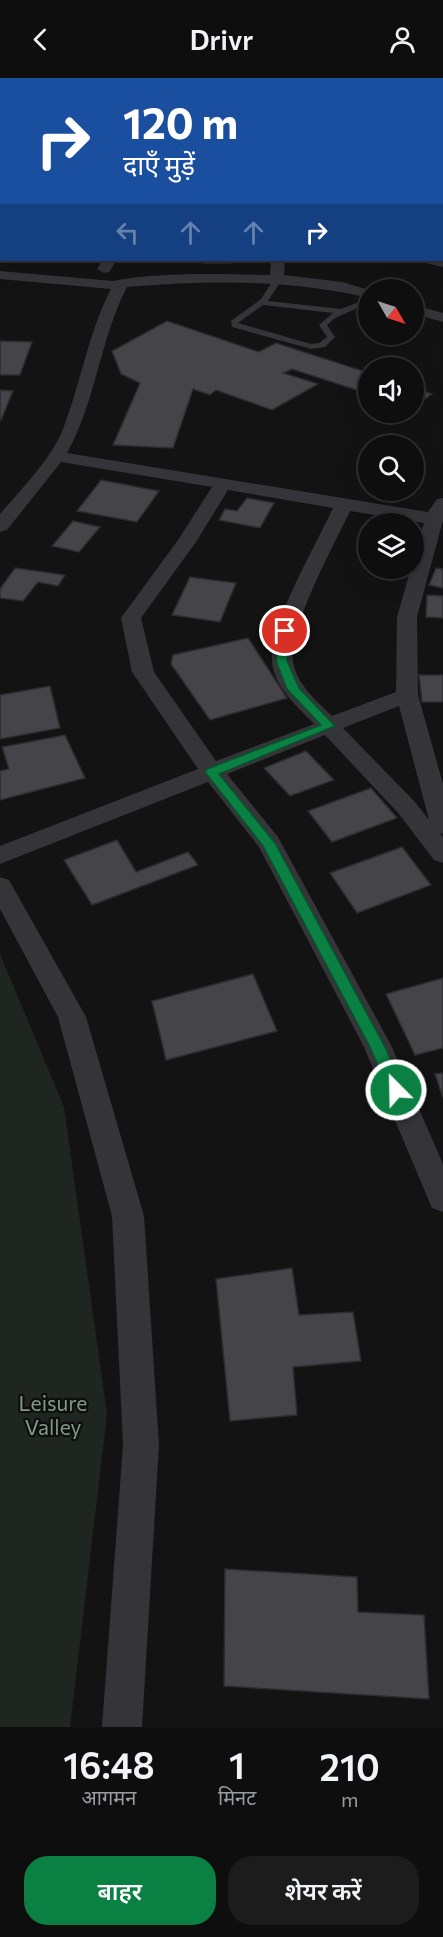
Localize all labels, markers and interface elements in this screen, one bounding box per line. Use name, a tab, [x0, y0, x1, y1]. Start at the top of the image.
icon: back	[24, 23, 57, 56]
text: Drivr	[190, 23, 253, 56]
icon: person	[386, 23, 419, 56]
text: 120 m	[123, 96, 238, 148]
icon: right	[24, 102, 102, 180]
text: दाएँ मुड़ें	[123, 148, 195, 181]
icon: left	[111, 216, 144, 249]
icon: ahead	[174, 216, 207, 249]
icon: ahead	[237, 216, 270, 249]
icon: right	[300, 216, 333, 249]
north arrow	[358, 279, 424, 345]
map controls	[358, 279, 424, 579]
button: sound	[358, 357, 424, 423]
button: search	[358, 435, 424, 501]
button: layers	[358, 513, 424, 579]
pin	[259, 605, 310, 656]
icon: arrive	[268, 614, 301, 647]
position arrow	[364, 1058, 428, 1122]
park label: Leisure Valley	[19, 1390, 87, 1439]
text: 16:48	[63, 1742, 155, 1786]
text: 1	[229, 1742, 245, 1786]
text: 210	[320, 1744, 380, 1788]
text: आगमन	[82, 1785, 136, 1809]
text: मिनट	[218, 1785, 256, 1809]
text: m	[341, 1787, 358, 1811]
button: बाहर	[24, 1856, 216, 1925]
button: शेयर करें	[228, 1856, 419, 1925]

